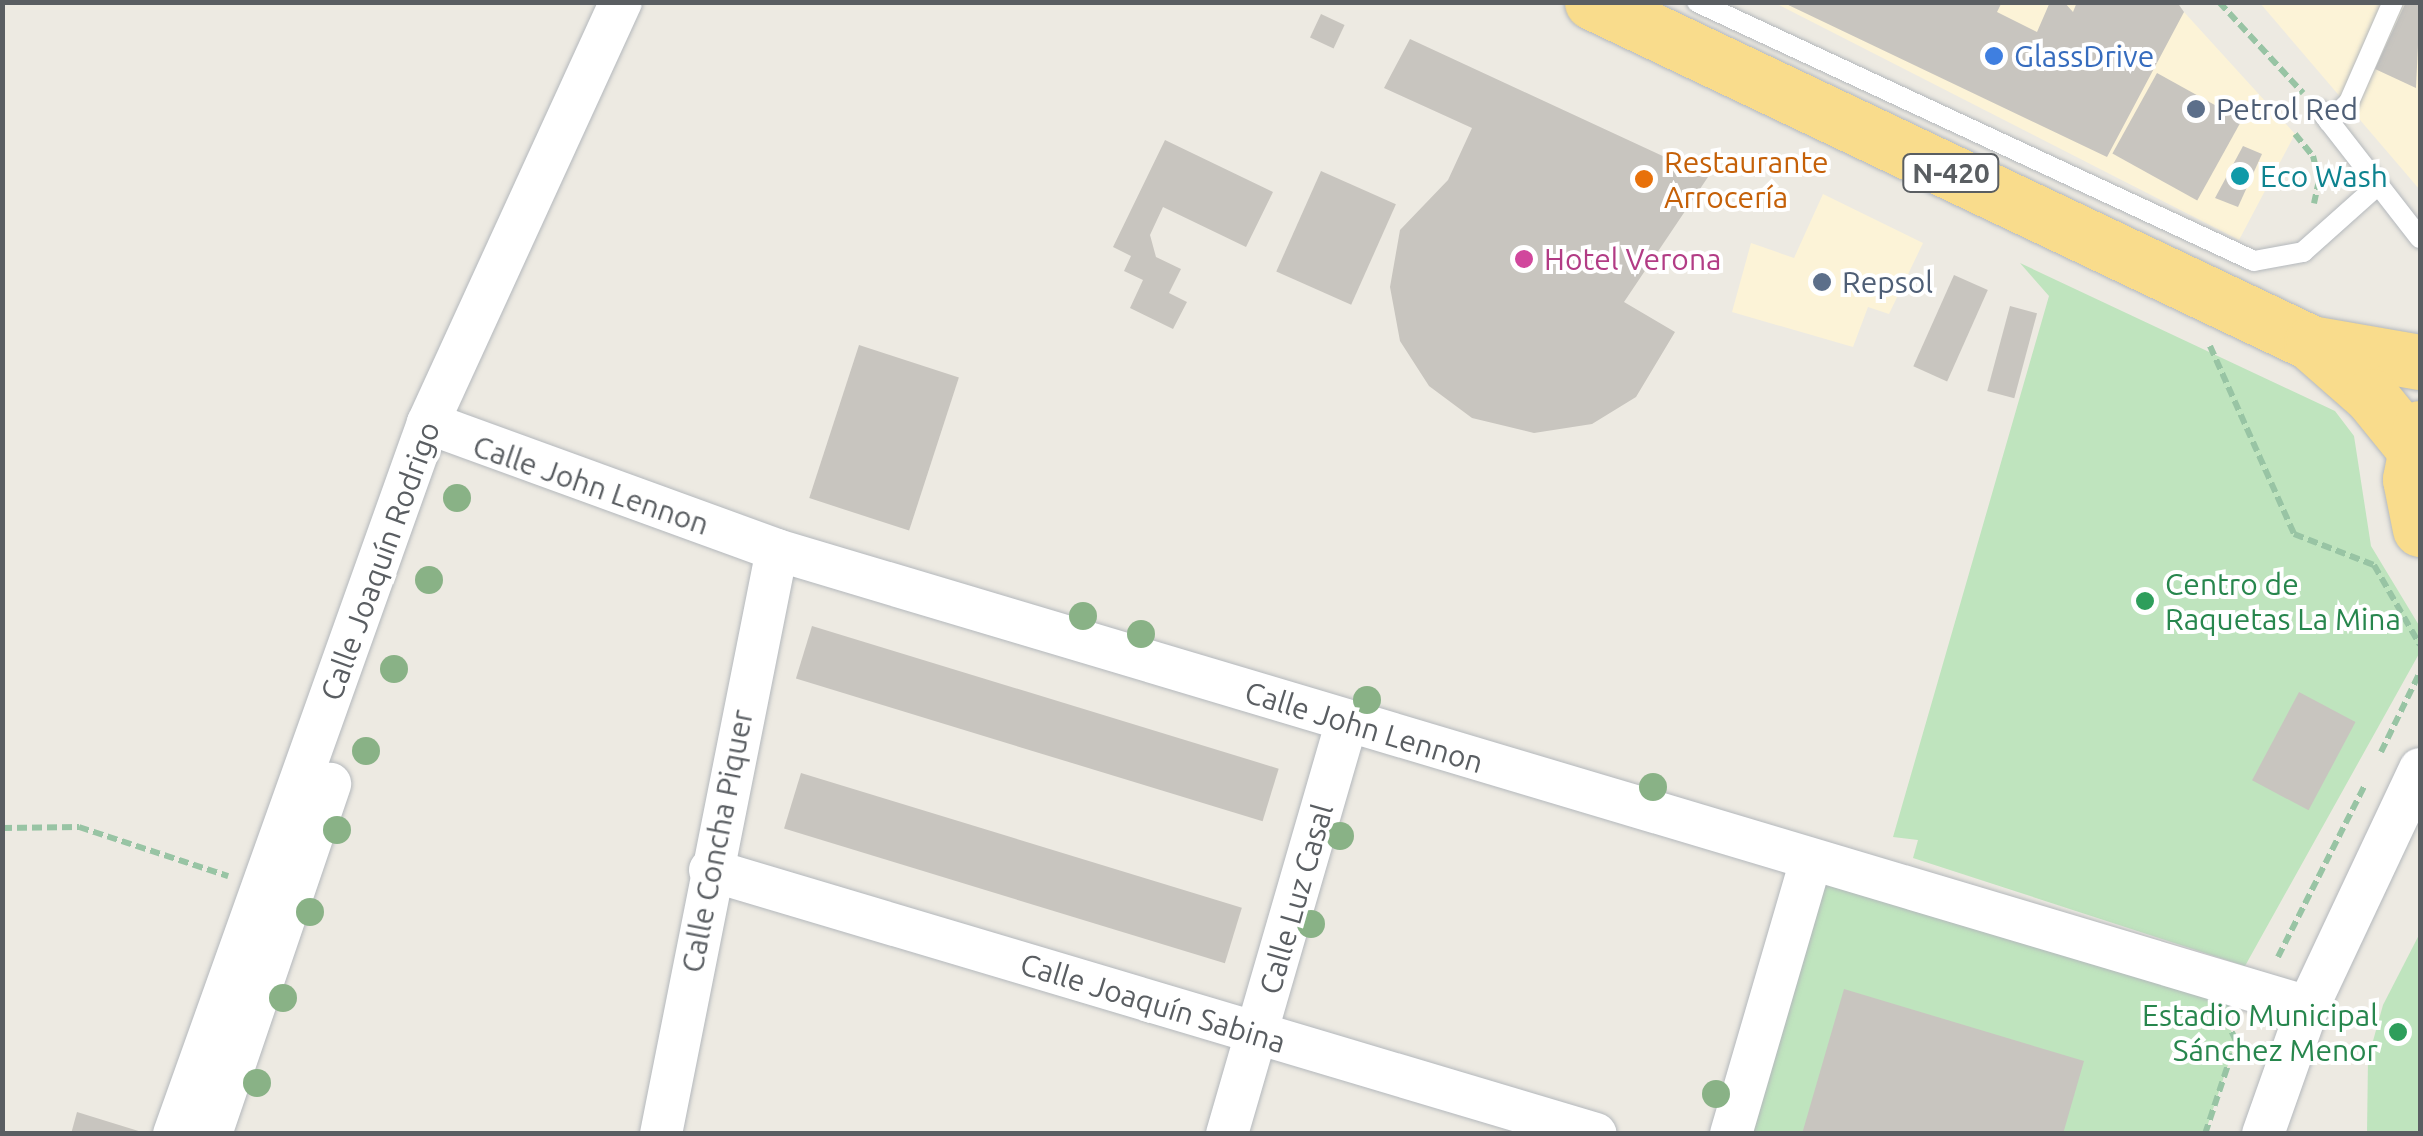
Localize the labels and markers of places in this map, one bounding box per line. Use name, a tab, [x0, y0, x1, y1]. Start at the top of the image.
place label: GlassDrive	[2014, 38, 2154, 74]
marker: GlassDrive	[1983, 45, 2005, 67]
place label: Petrol Red	[2216, 91, 2358, 127]
marker: Petrol Red	[2185, 98, 2207, 120]
place label: Restaurante Arrocería	[1664, 144, 1829, 214]
place label: Eco Wash	[2260, 158, 2388, 194]
marker: Eco Wash	[2229, 165, 2251, 187]
marker: Restaurante Arrocería	[1633, 168, 1655, 190]
place label: Hotel Verona	[1544, 241, 1721, 277]
marker: Hotel Verona	[1513, 248, 1535, 270]
place label: Repsol	[1842, 264, 1933, 300]
marker: Repsol	[1811, 271, 1833, 293]
place label: Centro de Raquetas La Mina	[2165, 566, 2401, 636]
marker: Centro de Raquetas La Mina	[2134, 590, 2156, 612]
place label: Estadio Municipal Sánchez Menor	[2142, 997, 2378, 1068]
marker: Estadio Municipal Sánchez Menor	[2387, 1021, 2409, 1043]

